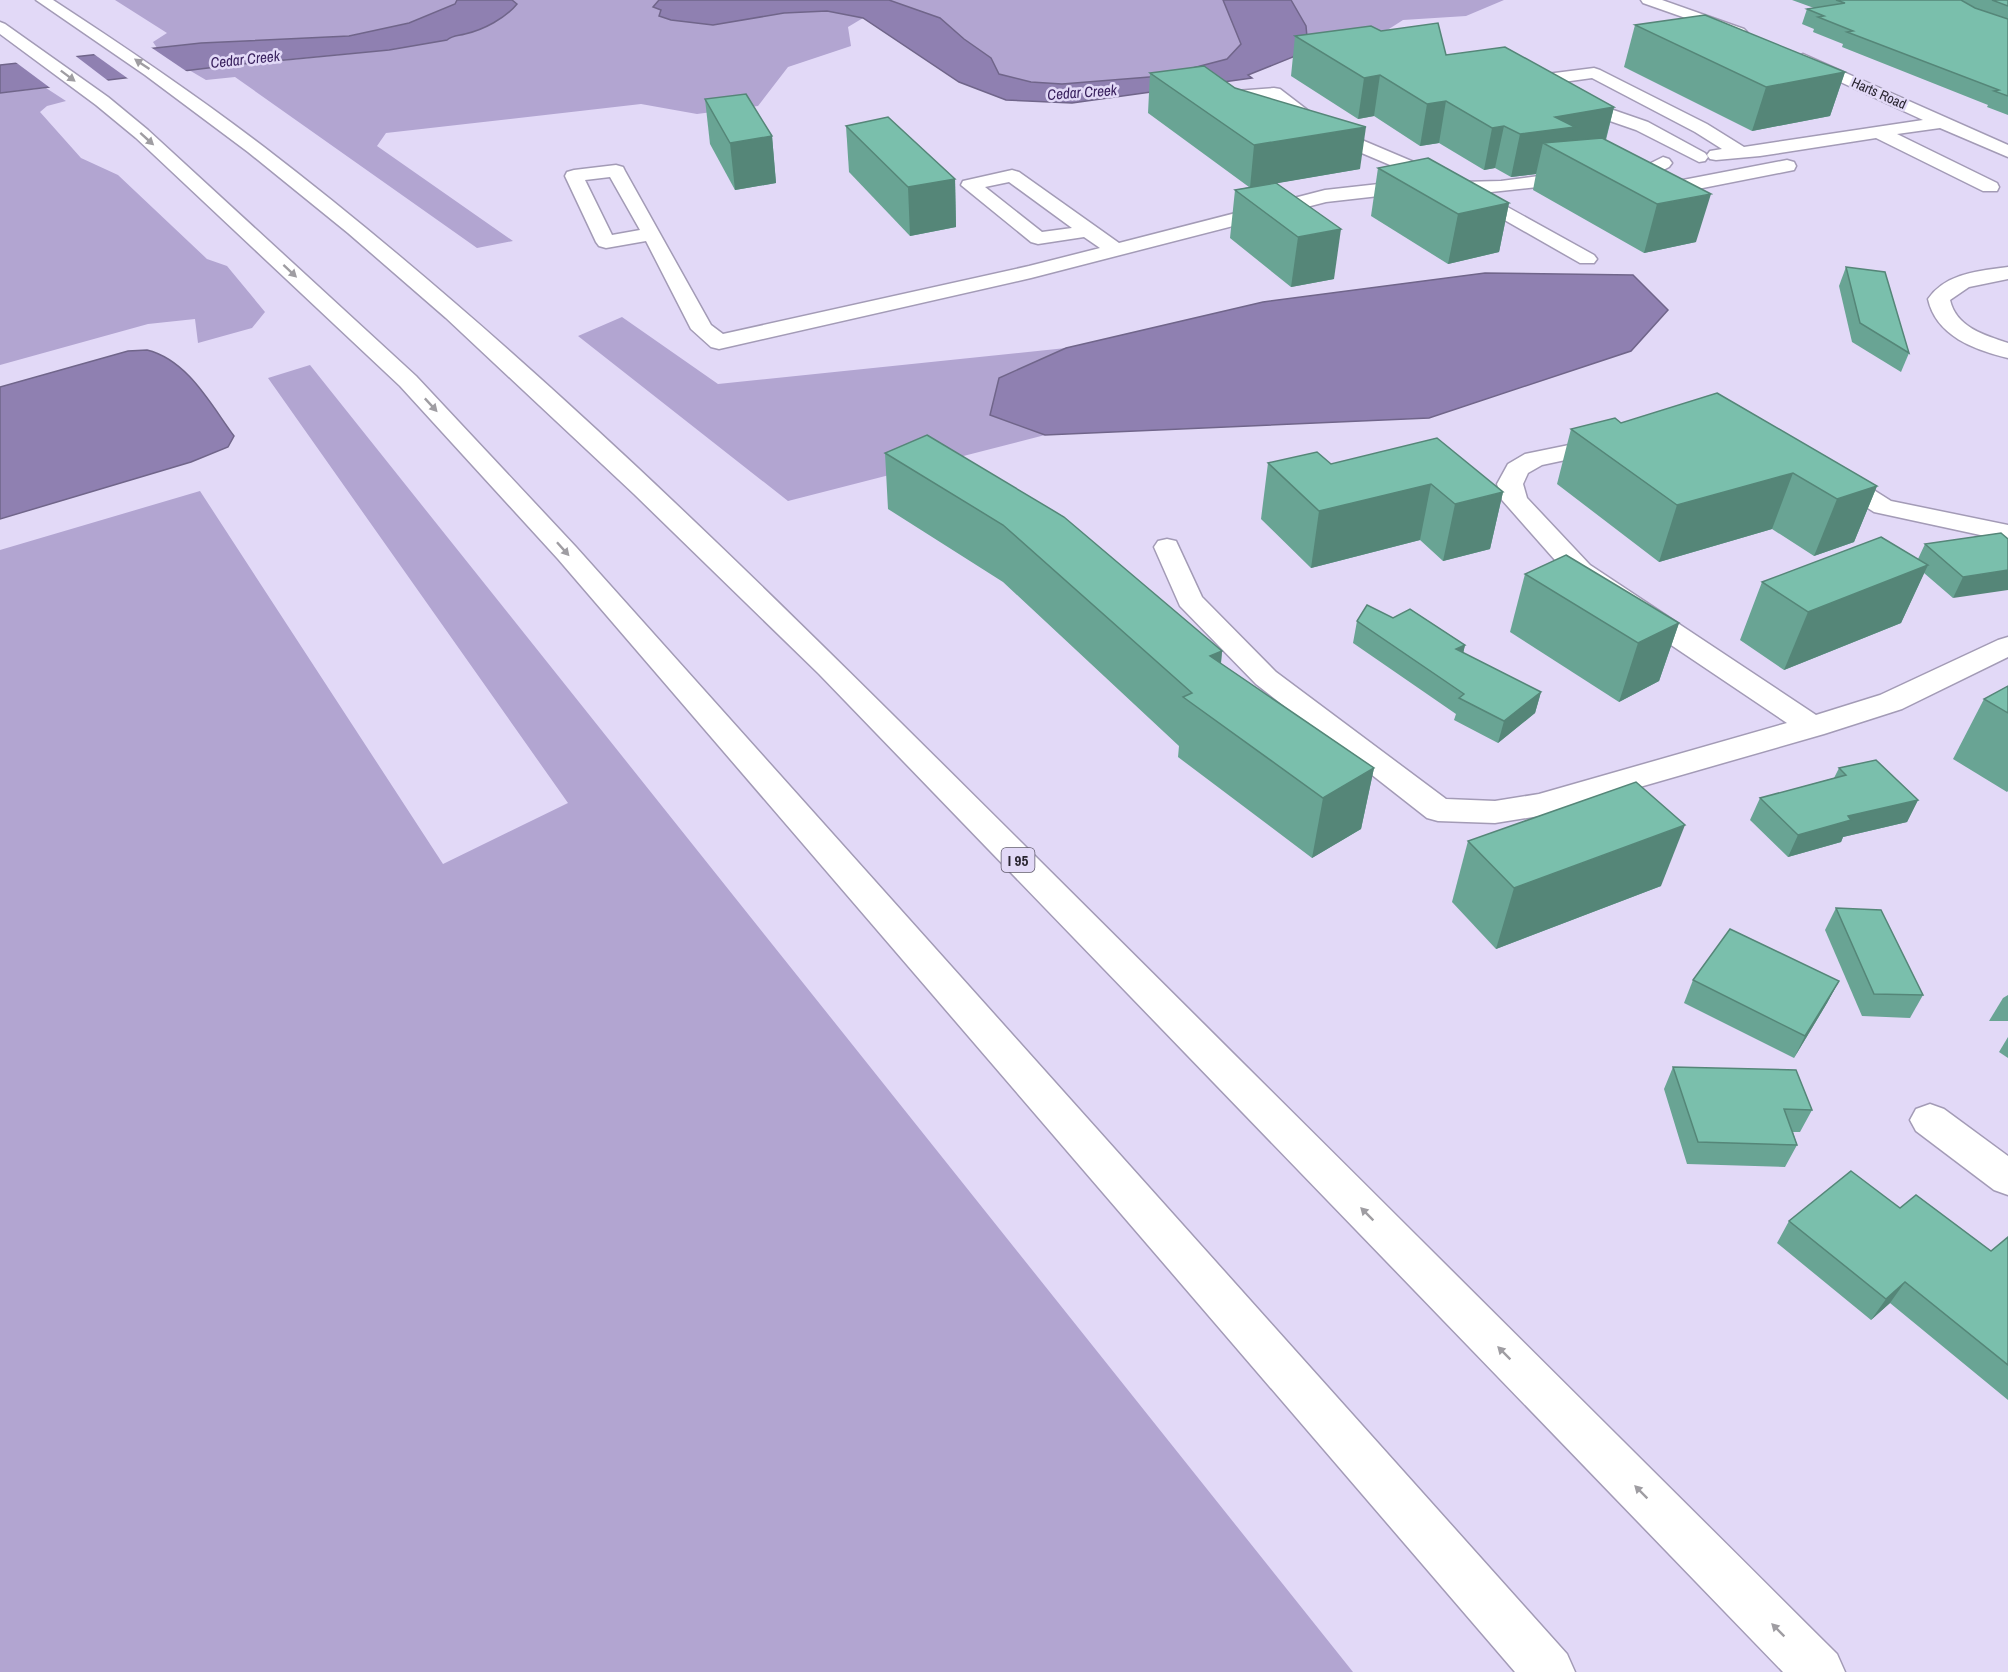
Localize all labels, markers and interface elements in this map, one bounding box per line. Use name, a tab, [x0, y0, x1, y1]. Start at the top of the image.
water label: Cedar Creek	[209, 45, 282, 73]
one-way arrow	[134, 59, 150, 70]
one-way arrow	[60, 69, 75, 81]
street label: Harts Road	[1849, 73, 1909, 113]
water label: Cedar Creek	[1046, 79, 1118, 105]
one-way arrow	[139, 132, 154, 146]
one-way arrow	[282, 264, 297, 278]
one-way arrow	[424, 398, 438, 413]
one-way arrow	[556, 541, 570, 555]
road number: I 95	[1002, 848, 1034, 872]
one-way arrow	[1360, 1206, 1374, 1221]
one-way arrow	[1497, 1345, 1511, 1360]
one-way arrow	[1634, 1484, 1648, 1499]
one-way arrow	[1771, 1623, 1785, 1638]

